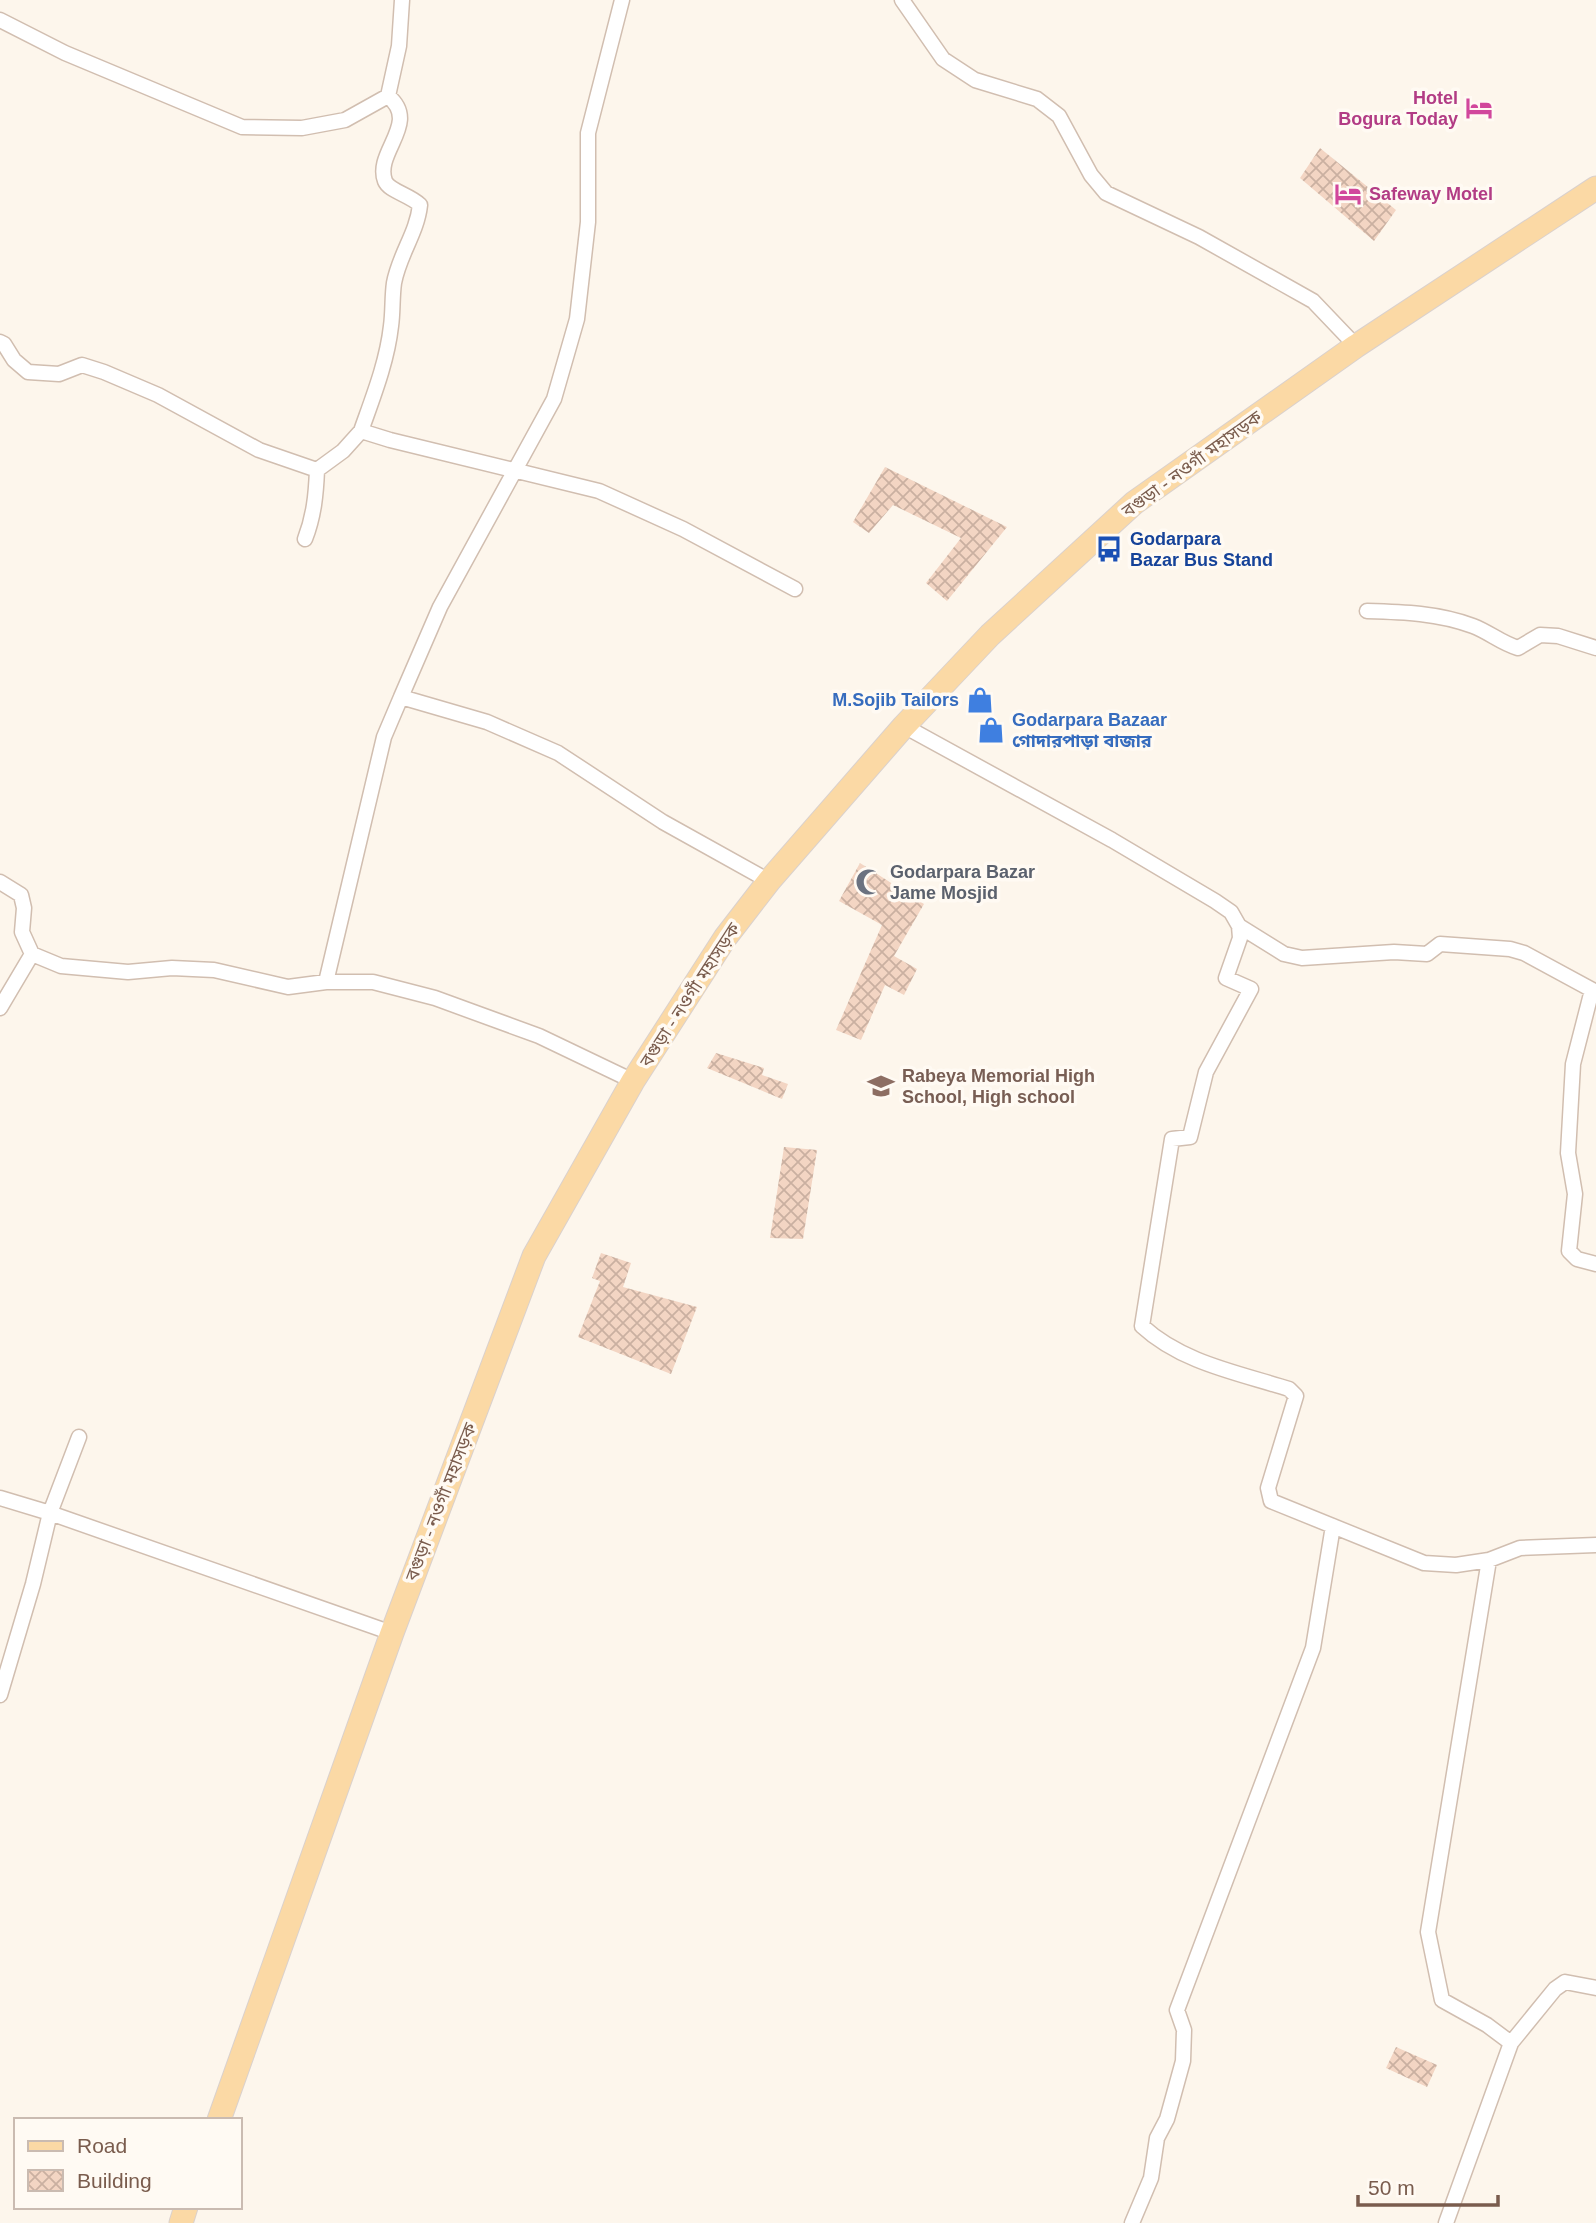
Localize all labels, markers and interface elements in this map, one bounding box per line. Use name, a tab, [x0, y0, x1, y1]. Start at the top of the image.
place label: Hotel Bogura Today	[1338, 88, 1458, 129]
hotel icon: Hotel Bogura Today	[1464, 93, 1494, 123]
hotel icon: Safeway Motel	[1333, 179, 1363, 209]
place label: Safeway Motel	[1369, 184, 1493, 204]
street label: বগুড়া - নওগাঁ মহাসড়ক	[1118, 406, 1266, 522]
place label: Godarpara Bazar Bus Stand	[1130, 529, 1273, 570]
bus stop icon: Godarpara Bazar Bus Stand	[1094, 534, 1124, 564]
shop icon: M.Sojib Tailors	[965, 685, 995, 715]
place label: M.Sojib Tailors	[832, 690, 959, 710]
place label: Godarpara Bazaar গোদারপাড়া বাজার	[1012, 710, 1167, 751]
shop icon: Godarpara Bazaar গোদারপাড়া বাজার	[976, 715, 1006, 745]
place label: Godarpara Bazar Jame Mosjid	[890, 862, 1035, 903]
mosque icon: Godarpara Bazar Jame Mosjid	[854, 867, 884, 897]
street label: বগুড়া - নওগাঁ মহাসড়ক	[635, 919, 744, 1072]
place label: Rabeya Memorial High School, High school	[902, 1066, 1095, 1107]
school or university icon: Rabeya Memorial High School, High school	[866, 1071, 896, 1101]
street label: বগুড়া - নওগাঁ মহাসড়ক	[401, 1420, 481, 1585]
legend	[14, 2118, 242, 2209]
text: Road	[77, 2134, 127, 2157]
scale bar	[1358, 2164, 1498, 2208]
text: Building	[77, 2169, 152, 2192]
text: 50 m	[1368, 2176, 1415, 2199]

